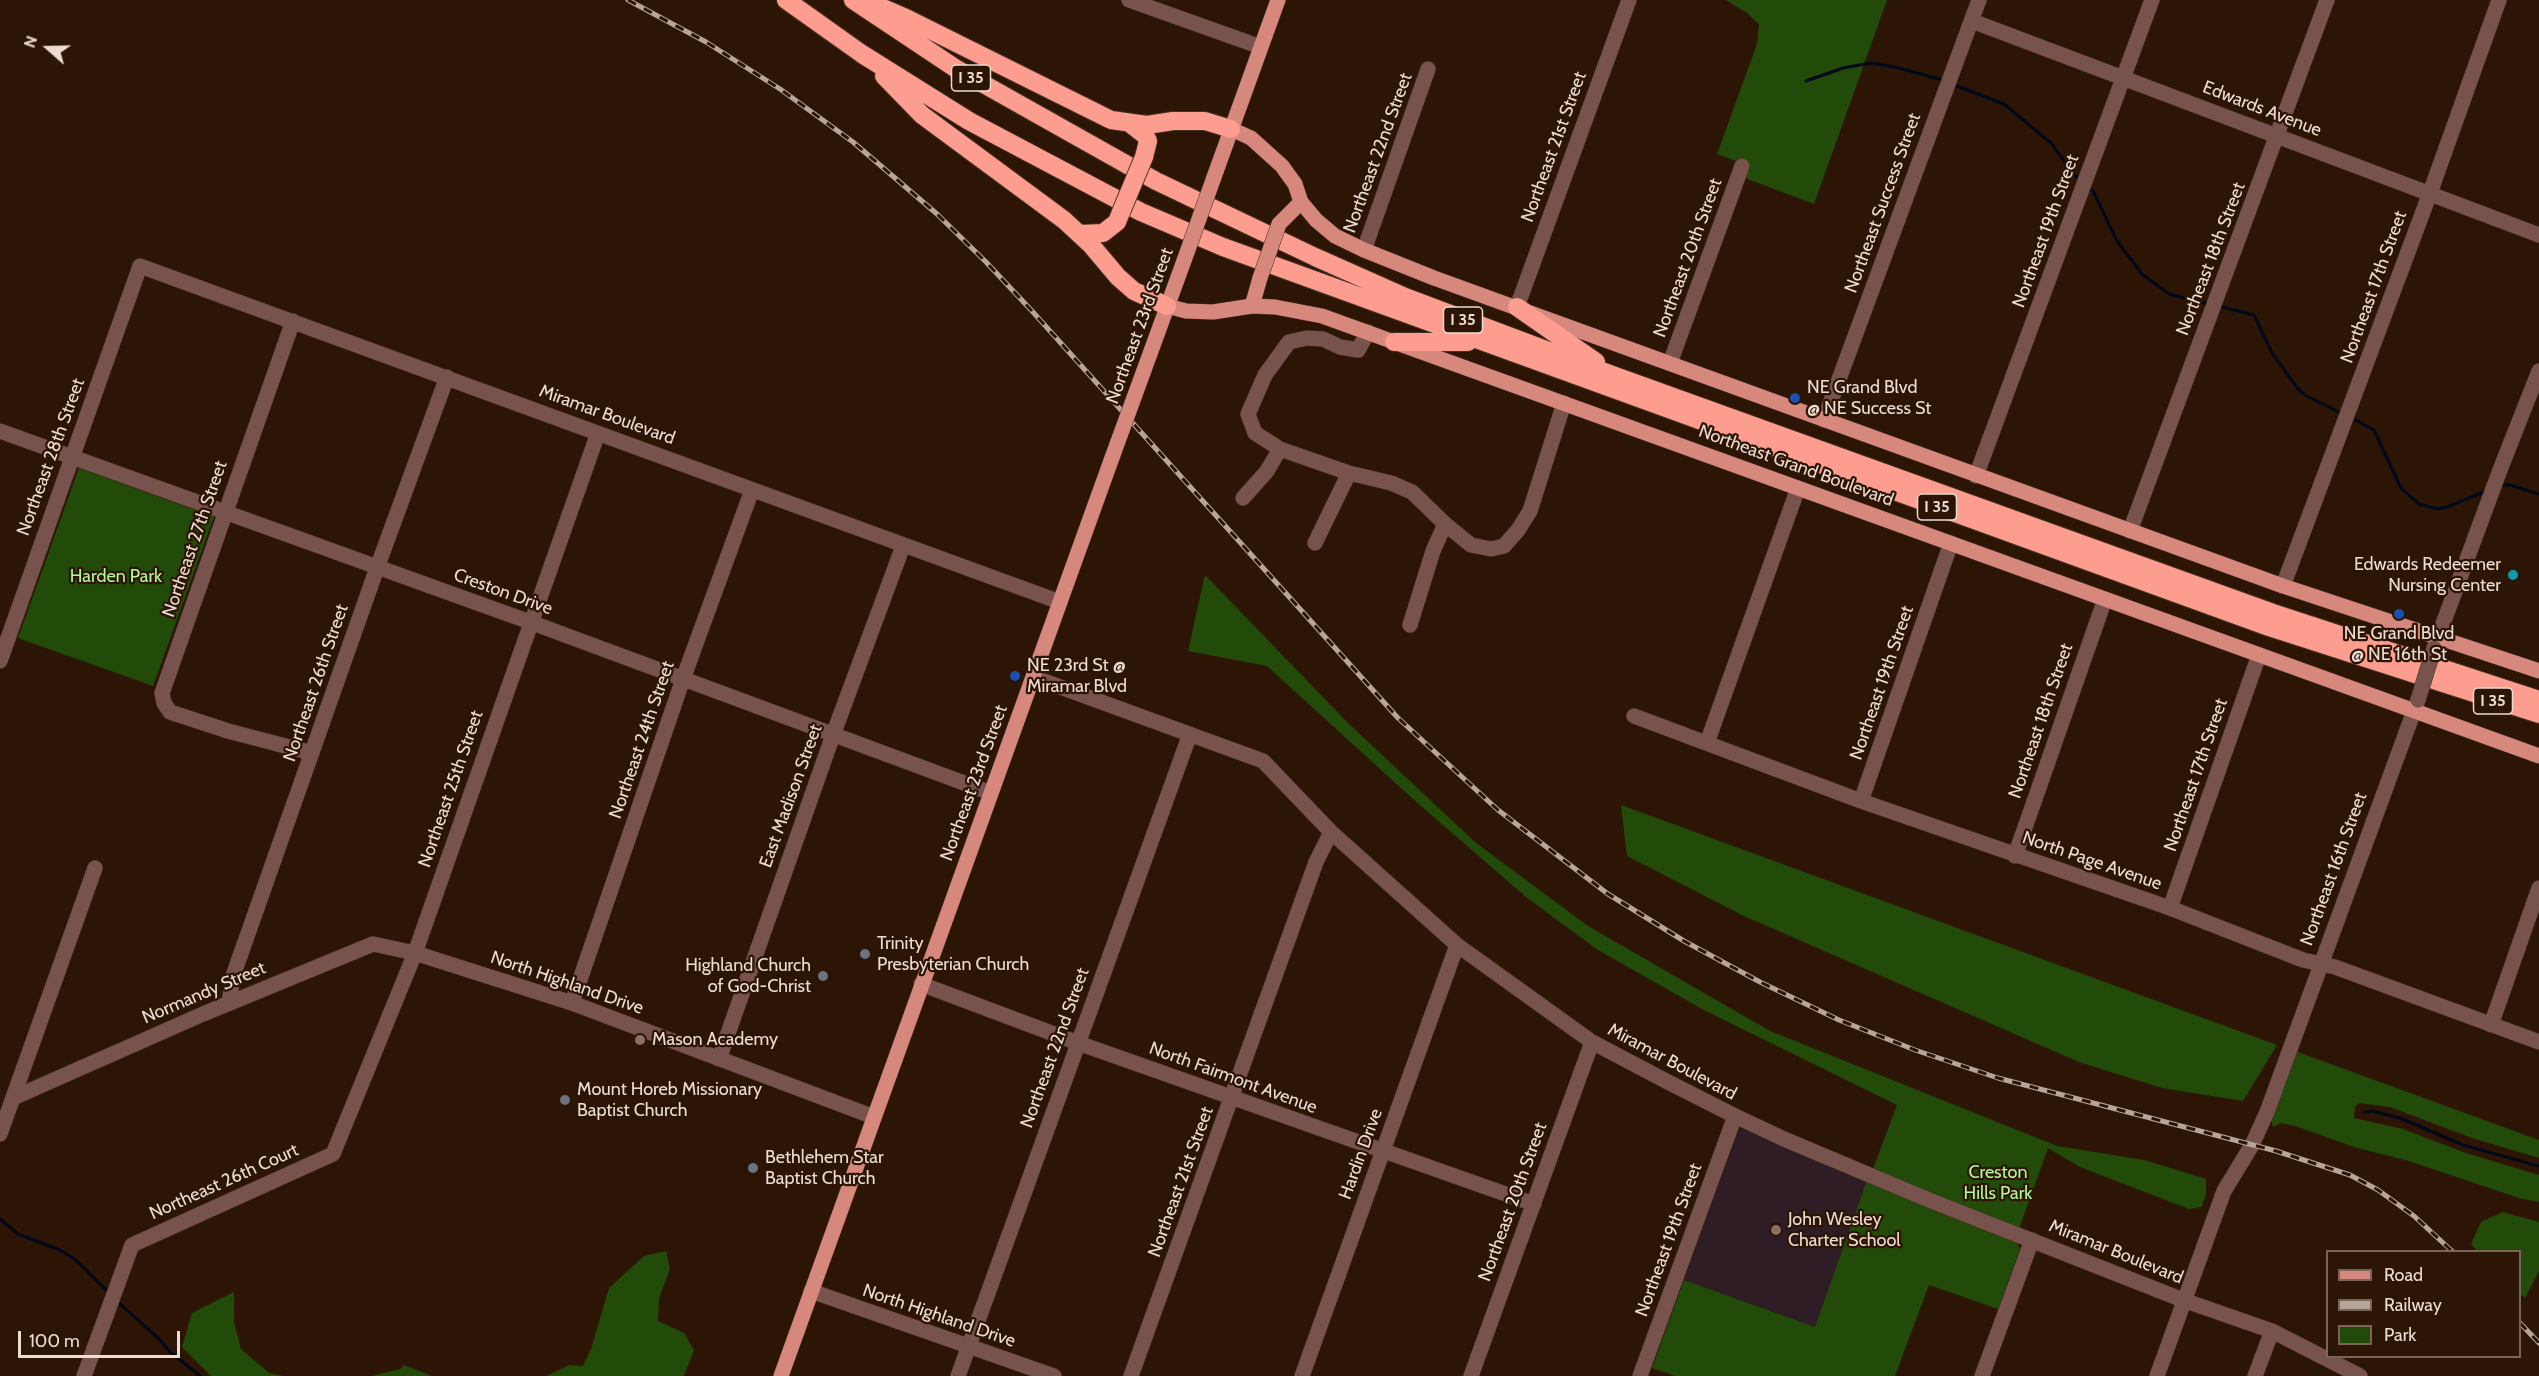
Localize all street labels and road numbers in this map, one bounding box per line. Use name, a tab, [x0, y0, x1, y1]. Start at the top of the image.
road number: I 35	[952, 65, 990, 91]
street label: Northeast 21st Street	[1517, 69, 1591, 225]
street label: Northeast 22nd Street	[1339, 70, 1417, 236]
street label: Edwards Avenue	[2200, 76, 2324, 142]
street label: Northeast Success Street	[1840, 110, 1926, 296]
street label: Northeast 19th Street	[2008, 151, 2084, 311]
street label: Northeast 20th Street	[1649, 176, 1727, 340]
street label: Northeast 18th Street	[2172, 179, 2250, 339]
street label: Northeast 17th Street	[2336, 208, 2412, 366]
street label: Northeast 23rd Street	[1102, 245, 1178, 407]
road number: I 35	[1444, 307, 1482, 333]
street label: Northeast 28th Street	[13, 375, 89, 539]
street label: Miramar Boulevard	[536, 380, 678, 450]
street label: Northeast Grand Boulevard	[1696, 421, 1896, 511]
street label: Northeast 27th Street	[158, 458, 232, 620]
road number: I 35	[1918, 494, 1956, 520]
street label: Creston Drive	[451, 564, 555, 620]
street label: Northeast 26th Street	[279, 601, 353, 765]
street label: Northeast 19th Street	[1846, 603, 1918, 763]
street label: Northeast 18th Street	[2004, 641, 2078, 801]
street label: Northeast 24th Street	[605, 658, 679, 822]
road number: I 35	[2474, 688, 2512, 714]
street label: Northeast 17th Street	[2160, 696, 2232, 854]
street label: Northeast 23rd Street	[936, 702, 1012, 864]
street label: Northeast 25th Street	[414, 708, 488, 870]
street label: East Madison Street	[755, 721, 827, 871]
street label: Northeast 16th Street	[2296, 789, 2372, 949]
street label: North Page Avenue	[2020, 827, 2164, 895]
street label: North Highland Drive	[488, 947, 646, 1019]
street label: Normandy Street	[139, 957, 269, 1029]
street label: Northeast 22nd Street	[1016, 965, 1094, 1131]
street label: Miramar Boulevard	[1604, 1019, 1740, 1105]
street label: North Fairmont Avenue	[1146, 1038, 1320, 1118]
street label: Northeast 21st Street	[1144, 1104, 1218, 1260]
street label: Hardin Drive	[1335, 1106, 1387, 1202]
street label: Northeast 20th Street	[1474, 1120, 1552, 1284]
street label: Northeast 26th Court	[146, 1139, 302, 1225]
street label: Northeast 19th Street	[1631, 1160, 1707, 1320]
street label: Miramar Boulevard	[2046, 1215, 2186, 1289]
street label: North Highland Drive	[860, 1280, 1018, 1352]

